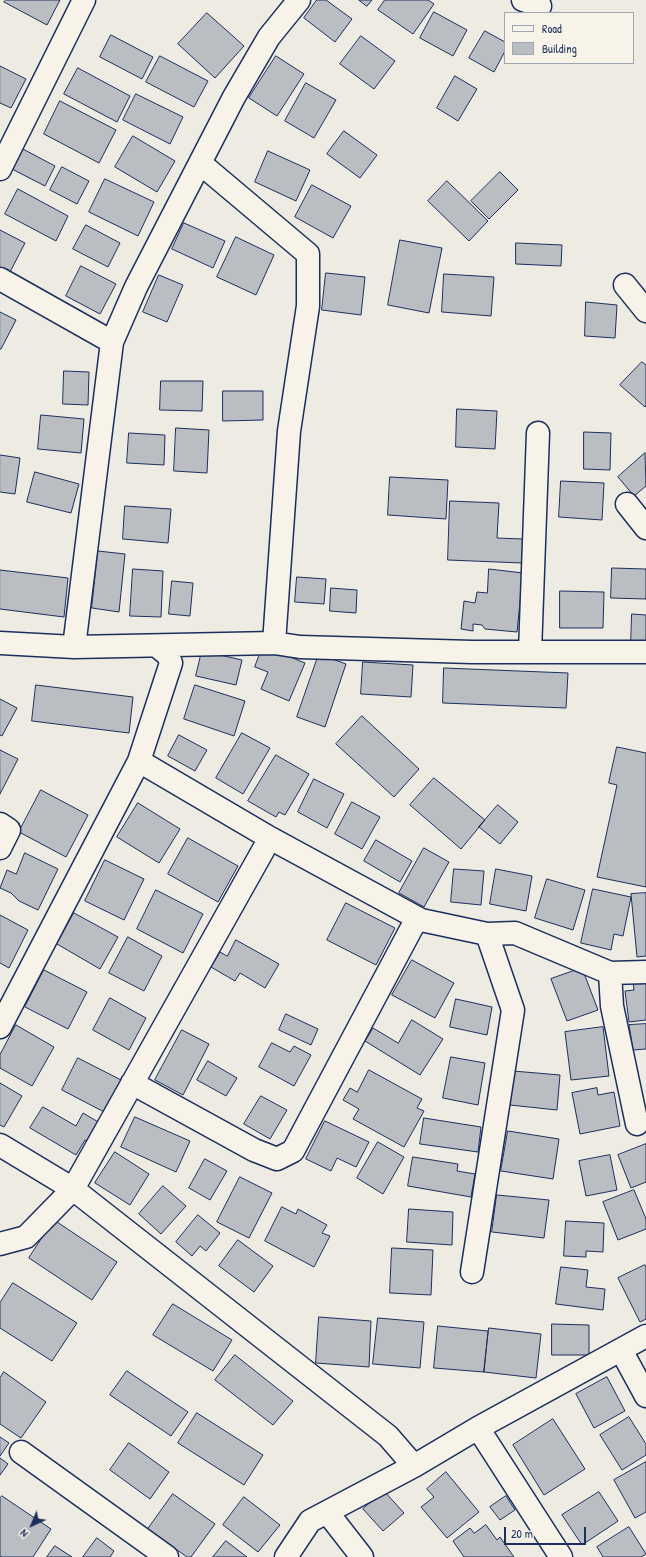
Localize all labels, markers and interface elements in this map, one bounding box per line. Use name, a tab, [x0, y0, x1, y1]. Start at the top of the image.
legend	[504, 12, 634, 64]
text: Road	[542, 20, 562, 37]
text: Building	[542, 40, 577, 57]
north arrow	[12, 1505, 52, 1545]
scale bar	[506, 1519, 588, 1545]
text: 20 m	[511, 1525, 533, 1542]
text: N	[17, 1527, 31, 1541]

